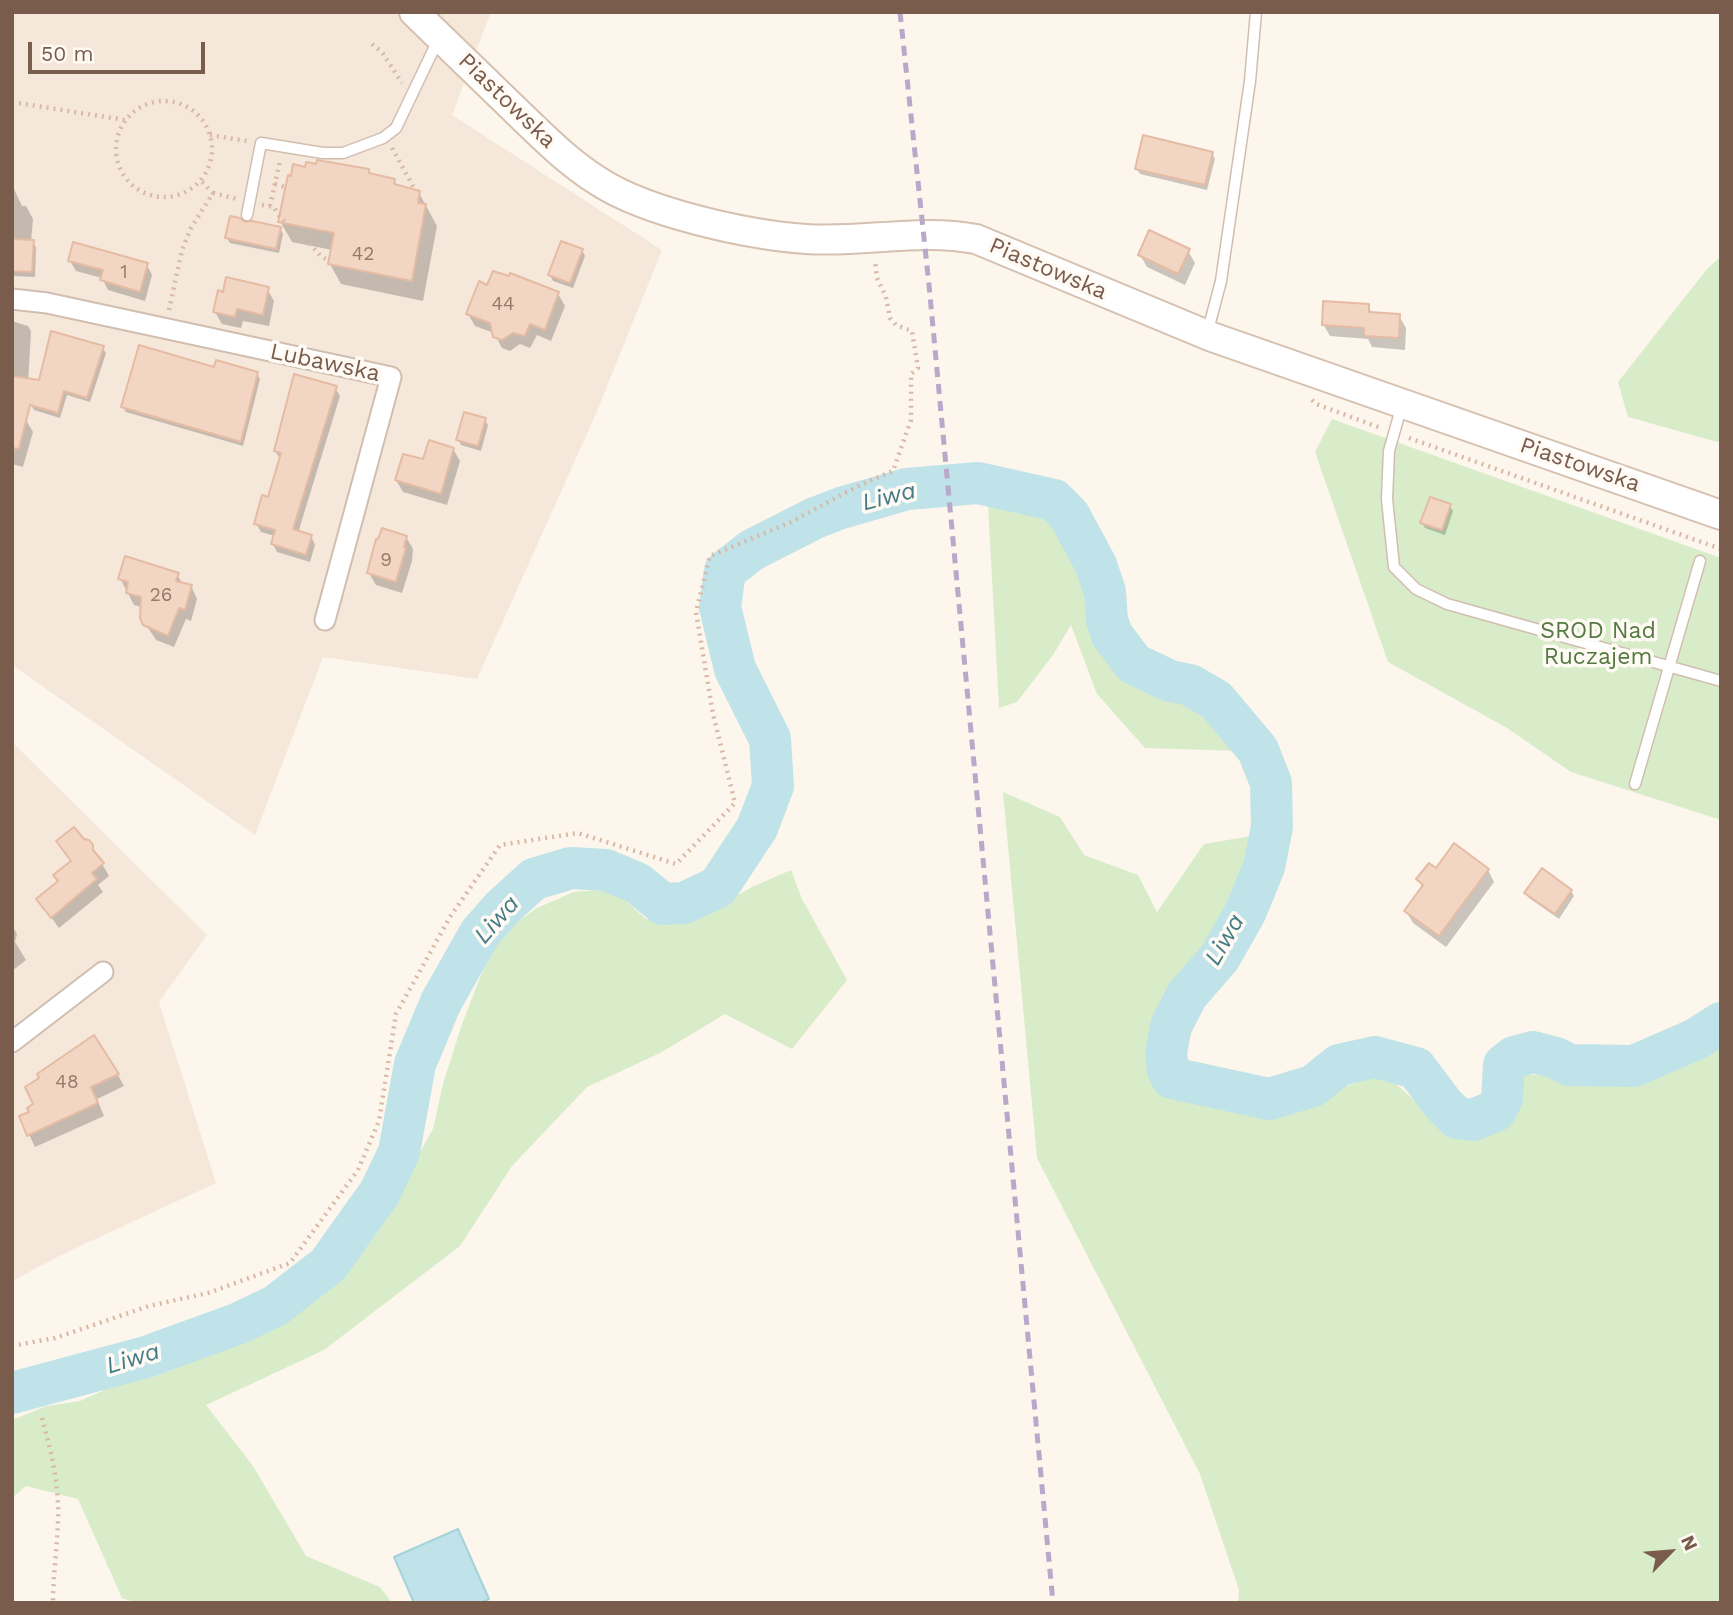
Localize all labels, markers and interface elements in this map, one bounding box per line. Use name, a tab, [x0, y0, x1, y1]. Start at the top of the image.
scale bar	[32, 28, 208, 72]
text: 50 m	[41, 41, 93, 66]
street label: Piastowska	[452, 48, 562, 154]
street label: Piastowska	[985, 232, 1111, 306]
house number: 42	[352, 243, 374, 265]
house number: 1	[120, 261, 128, 283]
house number: 44	[491, 293, 515, 315]
street label: Lubawska	[267, 338, 383, 388]
street label: Piastowska	[1516, 432, 1644, 498]
water label: Liwa	[859, 476, 919, 518]
house number: 9	[380, 549, 392, 571]
house number: 26	[150, 584, 172, 606]
park label: SROD Nad Ruczajem	[1540, 617, 1656, 671]
water label: Liwa	[468, 890, 526, 950]
water label: Liwa	[1199, 909, 1251, 971]
house number: 48	[55, 1071, 79, 1093]
water label: Liwa	[103, 1337, 163, 1381]
north arrow	[1635, 1517, 1705, 1587]
text: N	[1676, 1532, 1703, 1554]

